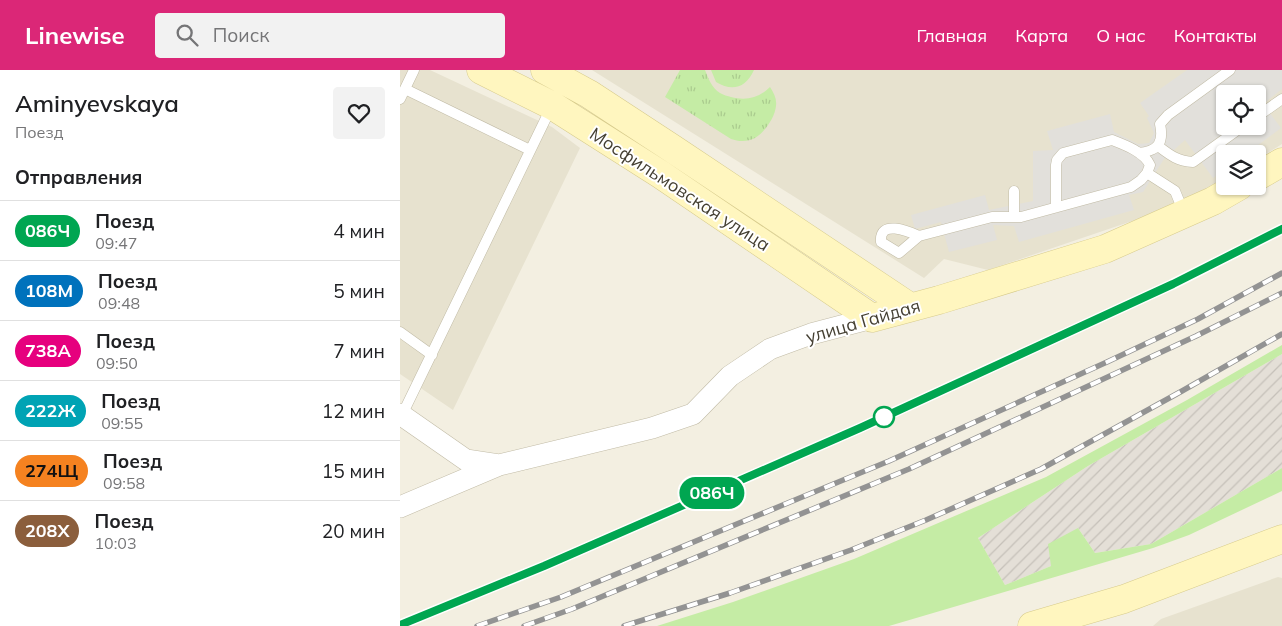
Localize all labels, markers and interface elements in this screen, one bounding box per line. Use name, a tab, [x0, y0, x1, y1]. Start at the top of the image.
search box	[155, 13, 505, 58]
text: Linewise	[25, 20, 125, 50]
icon: search	[173, 21, 201, 49]
text: Поиск	[213, 23, 269, 47]
text: Главная	[917, 24, 987, 47]
text: Карта	[1015, 24, 1068, 47]
text: О нас	[1096, 24, 1146, 47]
text: Контакты	[1174, 24, 1257, 47]
map controls	[1216, 85, 1266, 195]
button: locate	[1216, 85, 1266, 135]
button: heart	[333, 87, 385, 139]
text: Aminyevskaya	[15, 88, 179, 118]
text: Поезд	[15, 122, 63, 142]
street label: Мосфильмовская улица	[586, 122, 774, 256]
button: layers	[1216, 145, 1266, 195]
text: Отправления	[15, 165, 142, 189]
text: Поезд	[95, 209, 154, 233]
text: 086Ч	[25, 219, 70, 242]
text: 4 мин	[333, 219, 385, 243]
text: 09:47	[95, 233, 137, 253]
text: Поезд	[98, 269, 157, 293]
text: 108М	[25, 279, 73, 302]
text: 5 мин	[333, 279, 385, 303]
text: 09:48	[98, 293, 140, 313]
street label: улица Гайдая	[803, 294, 923, 348]
text: Поезд	[96, 329, 155, 353]
text: 738А	[25, 339, 71, 362]
text: 7 мин	[333, 339, 385, 363]
text: 09:50	[96, 353, 138, 373]
text: Поезд	[101, 389, 160, 413]
text: 222Ж	[25, 399, 76, 422]
text: 12 мин	[322, 399, 385, 423]
unlabelled marker	[873, 406, 895, 428]
text: 09:55	[101, 413, 143, 433]
text: Поезд	[103, 449, 162, 473]
text: 274Щ	[25, 459, 78, 482]
text: 15 мин	[322, 459, 385, 483]
text: 09:58	[103, 473, 145, 493]
line badge: 086Ч	[677, 477, 747, 509]
text: 086Ч	[689, 481, 735, 504]
text: Поезд	[94, 509, 154, 533]
text: 208Х	[25, 519, 69, 542]
text: 20 мин	[322, 519, 385, 543]
text: 10:03	[94, 533, 137, 553]

